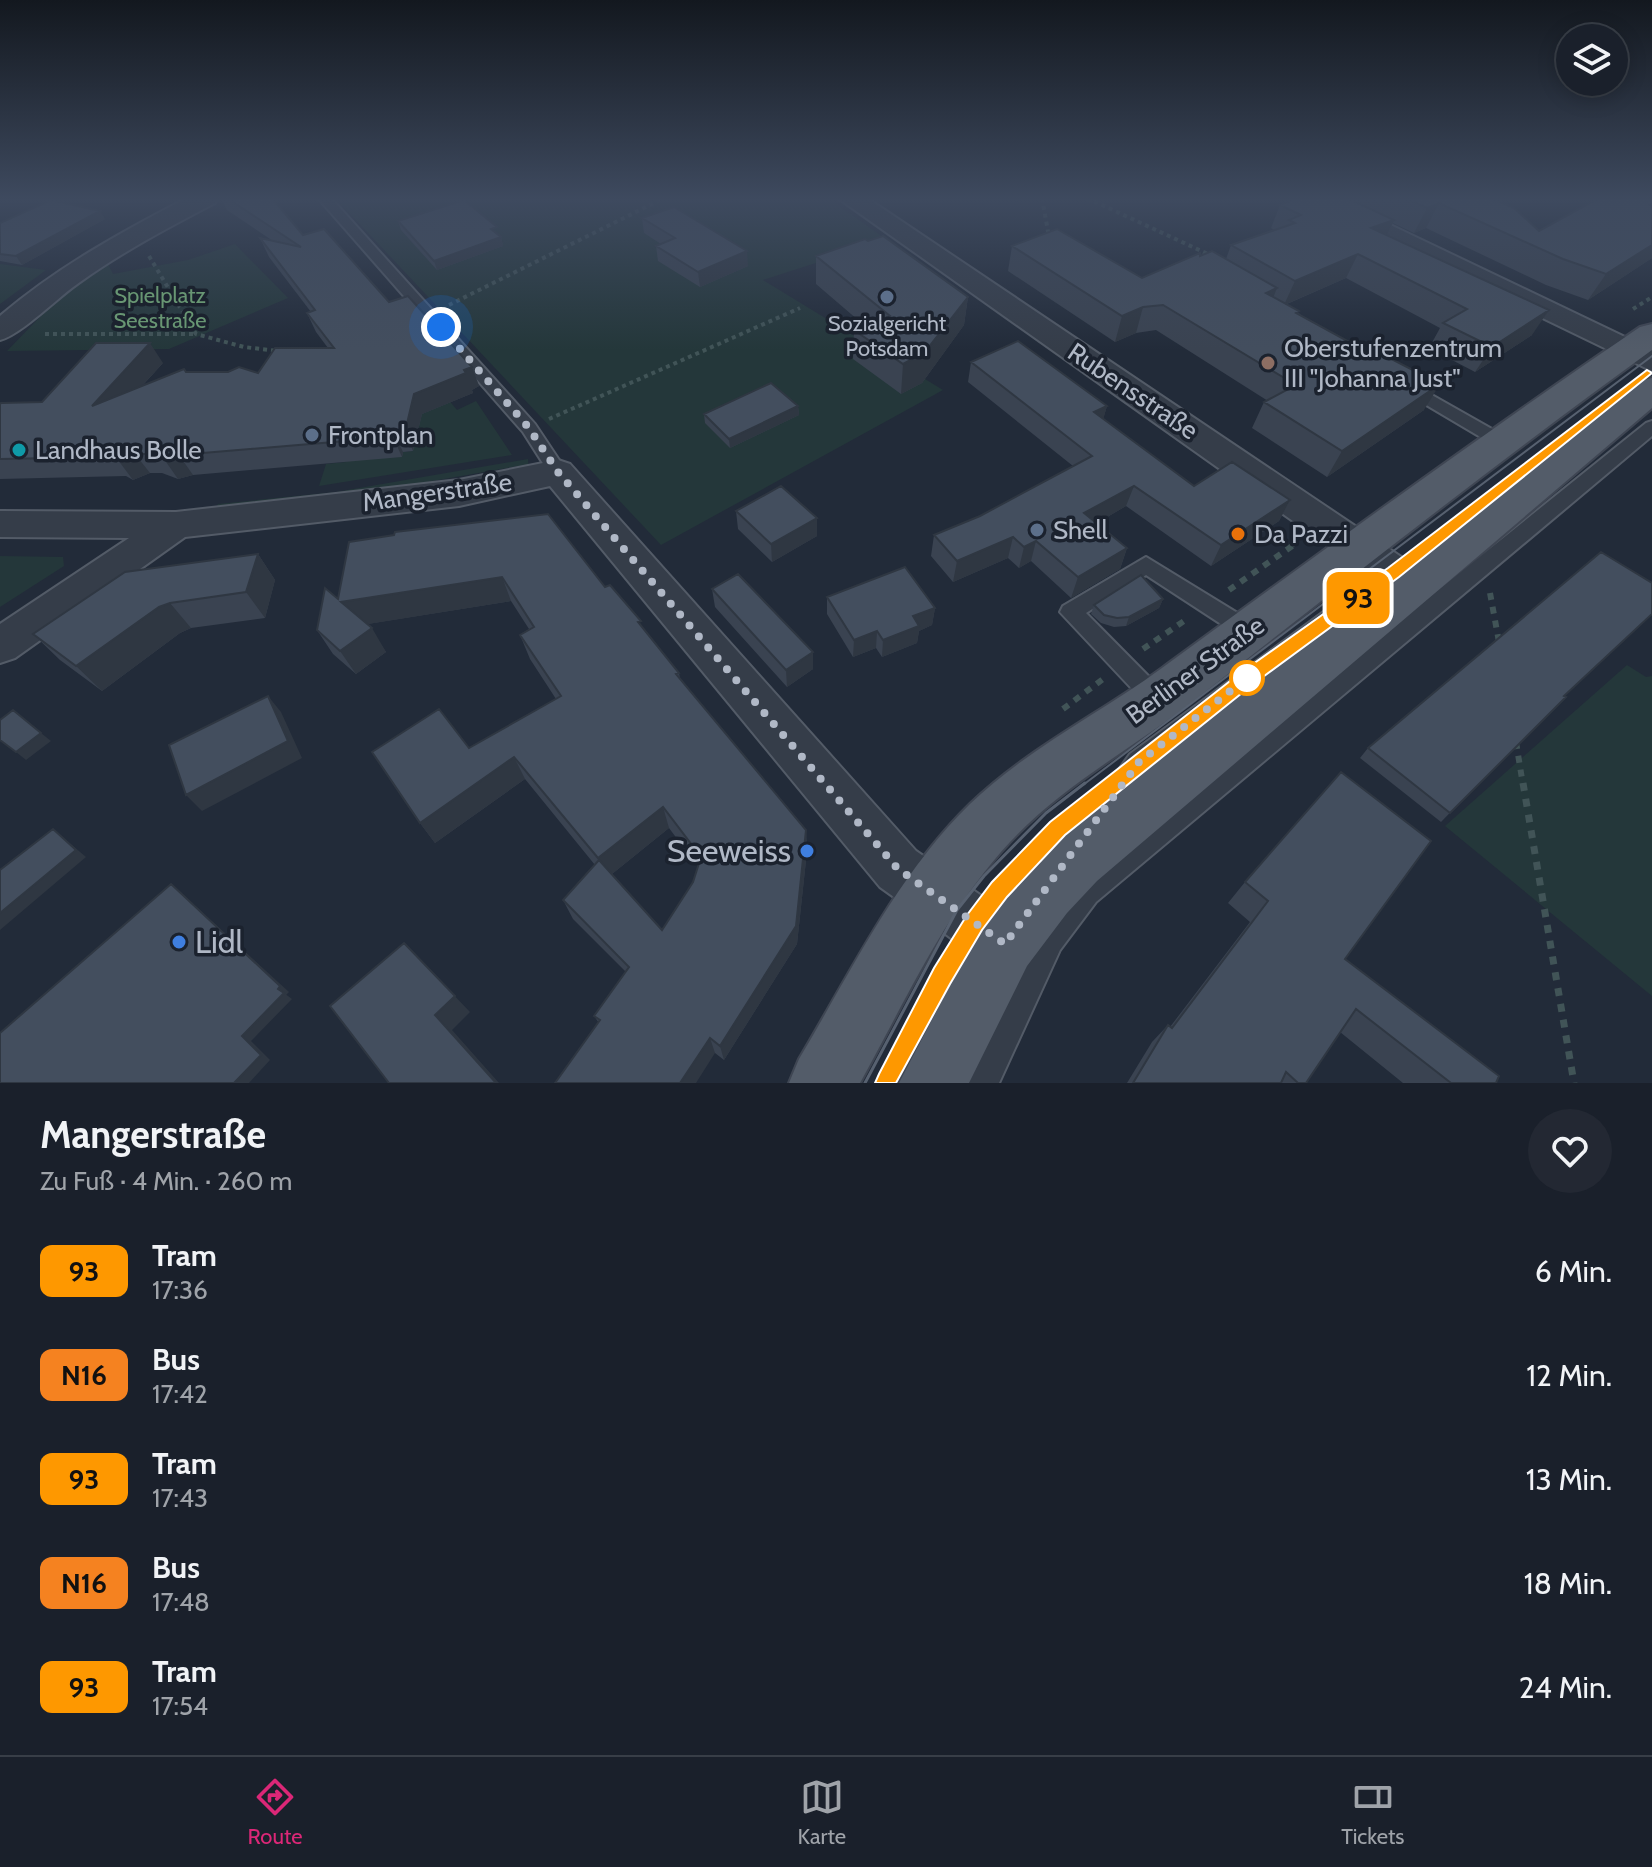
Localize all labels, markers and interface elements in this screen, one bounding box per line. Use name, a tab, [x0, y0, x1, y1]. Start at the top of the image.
map controls	[1556, 24, 1628, 96]
button: layers	[1556, 24, 1628, 96]
park label: Spielplatz Seestraße	[113, 282, 207, 334]
marker: Sozialgericht Potsdam	[878, 288, 896, 306]
your location	[421, 307, 461, 347]
place label: Sozialgericht Potsdam	[828, 310, 947, 362]
place label: Oberstufenzentrum III "Johanna Just"	[1284, 332, 1502, 394]
street label: Rubensstraße	[1062, 336, 1204, 446]
marker: Oberstufenzentrum III "Johanna Just"	[1259, 354, 1277, 372]
place label: Frontplan	[328, 419, 433, 451]
marker: Frontplan	[303, 426, 321, 444]
place label: Landhaus Bolle	[35, 434, 202, 466]
marker: Landhaus Bolle	[10, 441, 28, 459]
street label: Mangerstraße	[360, 466, 514, 518]
place label: Shell	[1053, 514, 1108, 546]
place label: Da Pazzi	[1254, 518, 1348, 550]
marker: Shell	[1028, 521, 1046, 539]
marker: Da Pazzi	[1229, 525, 1247, 543]
line badge: 93	[1322, 572, 1394, 624]
text: 93	[1343, 581, 1373, 615]
street label: Berliner Straße	[1120, 609, 1270, 731]
unlabelled marker	[1230, 661, 1264, 695]
place label: Seeweiss	[667, 831, 791, 870]
marker: Seeweiss	[798, 842, 816, 860]
place label: Lidl	[195, 922, 244, 961]
marker: Lidl	[170, 933, 188, 951]
button: heart	[1528, 1109, 1612, 1193]
text: Mangerstraße	[40, 1111, 266, 1158]
text: Zu Fuß · 4 Min. · 260 m	[40, 1165, 292, 1197]
text: Tram	[152, 1237, 217, 1274]
text: 6 Min.	[1535, 1253, 1612, 1290]
text: 93	[69, 1254, 99, 1288]
text: 17:36	[152, 1274, 208, 1306]
text: Bus	[152, 1341, 200, 1378]
text: 12 Min.	[1526, 1357, 1612, 1394]
text: N16	[61, 1358, 107, 1392]
text: 17:42	[152, 1378, 208, 1410]
text: Tram	[152, 1445, 217, 1482]
text: 13 Min.	[1526, 1461, 1612, 1498]
text: 93	[69, 1462, 99, 1496]
text: 17:43	[152, 1482, 208, 1514]
text: Bus	[152, 1549, 200, 1586]
text: 18 Min.	[1524, 1565, 1612, 1602]
text: N16	[61, 1566, 107, 1600]
text: 17:48	[152, 1586, 210, 1618]
text: Tram	[152, 1653, 217, 1690]
text: 24 Min.	[1519, 1669, 1612, 1706]
text: 93	[69, 1670, 99, 1704]
text: 17:54	[152, 1690, 208, 1722]
tab: Route	[248, 1775, 303, 1850]
tab: Karte	[798, 1775, 846, 1850]
tab: Tickets	[1341, 1775, 1404, 1850]

